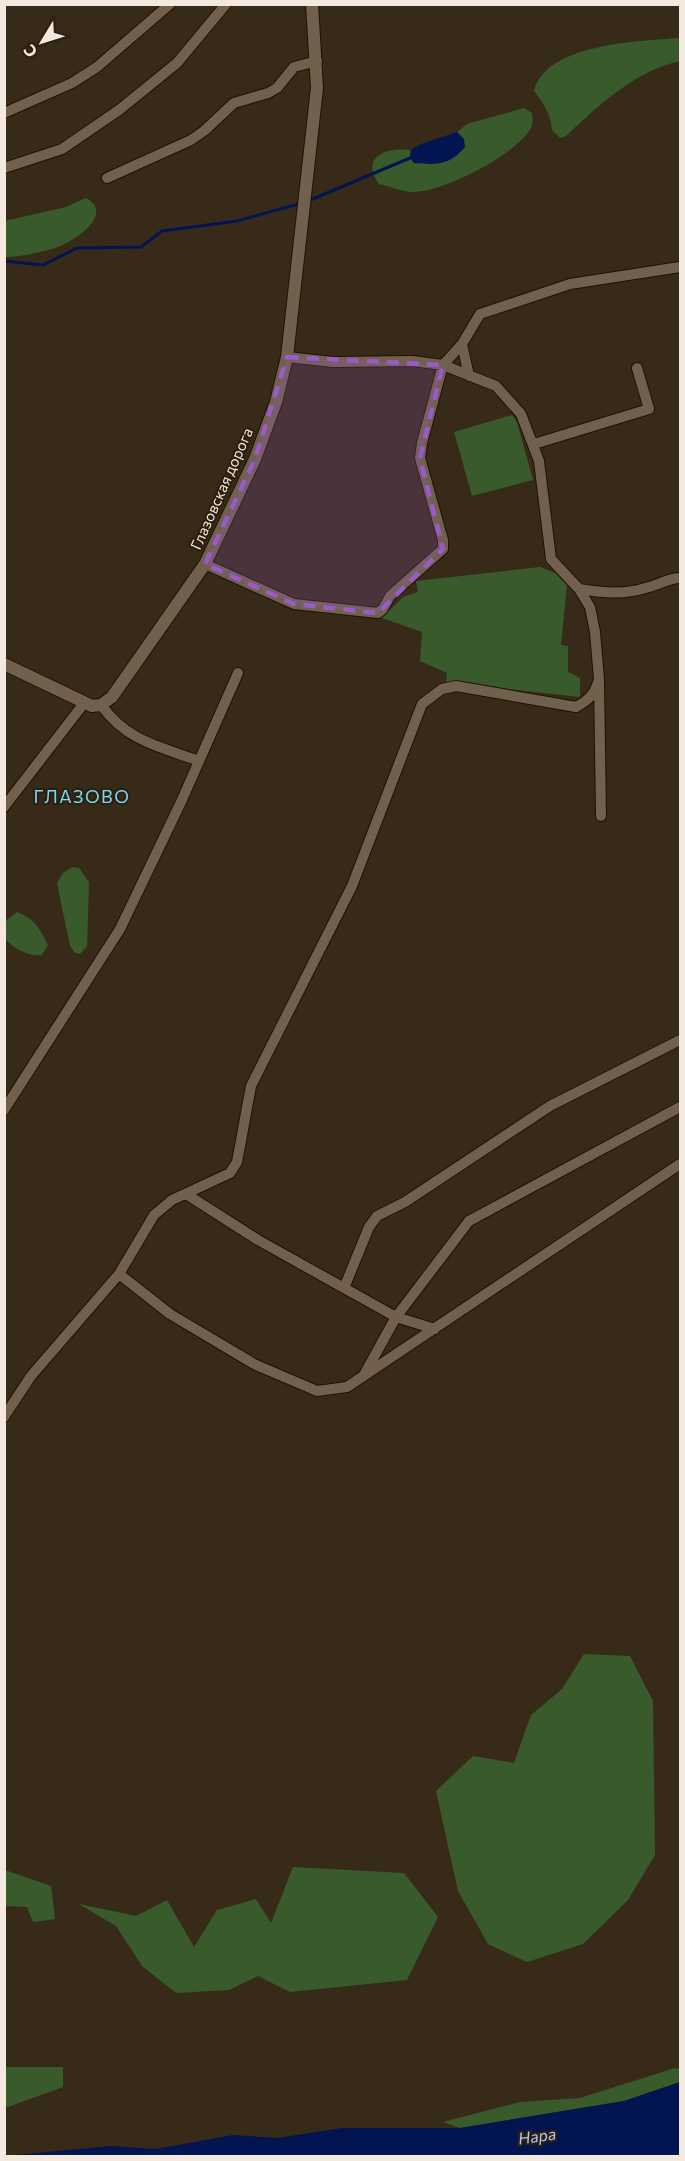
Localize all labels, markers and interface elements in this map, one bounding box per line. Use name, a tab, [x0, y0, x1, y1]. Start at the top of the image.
north arrow	[12, 12, 72, 72]
text: С	[19, 41, 41, 62]
street label: Глазовская дорога	[186, 425, 256, 552]
district label: ГЛАЗОВО	[34, 785, 130, 807]
water label: Нара	[517, 2123, 557, 2148]

